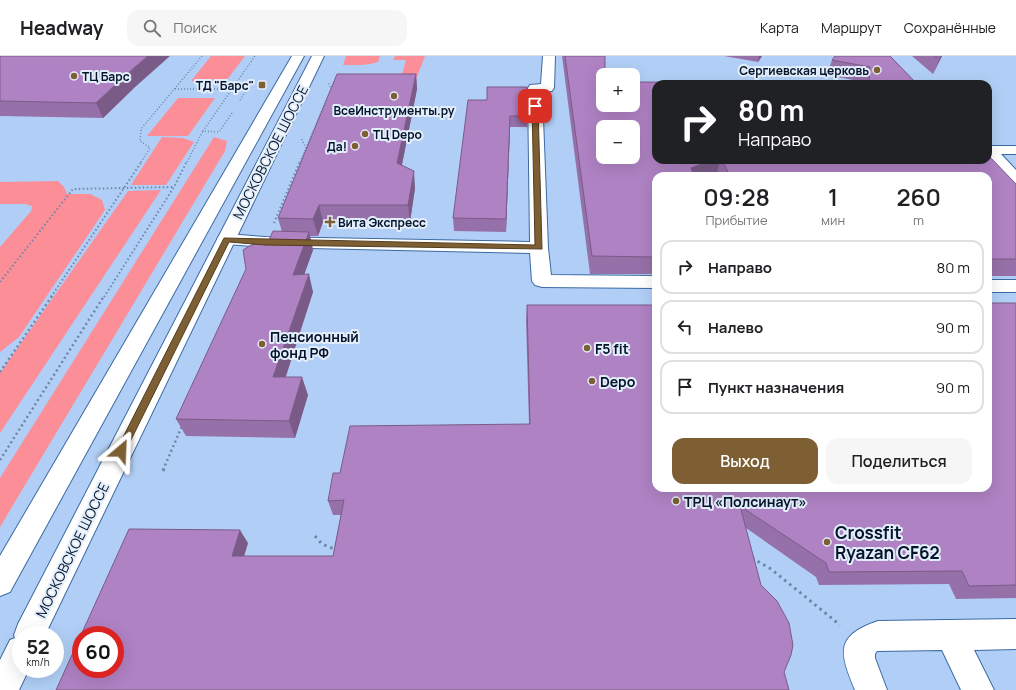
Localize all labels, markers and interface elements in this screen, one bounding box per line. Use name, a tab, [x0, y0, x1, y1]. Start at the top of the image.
search box	[127, 10, 407, 46]
text: Headway	[20, 15, 103, 41]
icon: search	[141, 17, 163, 39]
text: Поиск	[173, 17, 217, 38]
text: Карта	[760, 18, 799, 37]
text: Маршрут	[821, 18, 882, 37]
text: Сохранённые	[904, 18, 996, 37]
place label: Сергиевская церковь	[739, 62, 869, 79]
marker: Сергиевская церковь	[872, 65, 882, 75]
place label: ТЦ Барс	[82, 68, 130, 85]
map controls	[596, 68, 640, 164]
button: +	[596, 68, 640, 112]
marker: ТЦ Барс	[69, 71, 79, 81]
place label: ТД "Барс"	[196, 77, 254, 94]
marker: ТД "Барс"	[257, 80, 267, 90]
street label: МОСКОВСКОЕ ШОССЕ	[228, 82, 312, 222]
pin	[518, 89, 552, 123]
marker: ВсеИнструменты.ру	[389, 91, 399, 101]
text: 80 m	[738, 91, 804, 129]
icon: arrive	[524, 95, 546, 117]
icon: right	[672, 96, 724, 148]
place label: ВсеИнструменты.ру	[333, 102, 455, 119]
button: −	[596, 120, 640, 164]
place label: ТЦ Depo	[373, 126, 422, 143]
text: Направо	[738, 127, 812, 151]
marker: ТЦ Depo	[360, 129, 370, 139]
place label: Да!	[327, 138, 347, 155]
marker: Да!	[350, 141, 360, 151]
text: 09:28	[703, 180, 770, 213]
text: 1	[828, 180, 838, 213]
text: 260	[896, 180, 941, 213]
text: Прибытие	[706, 211, 768, 229]
text: мин	[821, 211, 845, 229]
text: m	[913, 211, 924, 229]
place label: Вита Экспресс	[338, 214, 426, 231]
marker: Вита Экспресс	[325, 217, 335, 227]
icon: right	[674, 256, 696, 278]
text: Направо	[708, 257, 772, 278]
text: 80 m	[936, 257, 970, 278]
icon: left	[674, 316, 696, 338]
text: Налево	[708, 317, 763, 338]
text: 90 m	[936, 317, 970, 338]
place label: Пенсионный фонд РФ	[270, 327, 359, 362]
marker: Пенсионный фонд РФ	[257, 339, 267, 349]
place label: F5 fit	[595, 339, 629, 358]
marker: F5 fit	[582, 343, 592, 353]
place label: Depo	[600, 372, 636, 391]
marker: Depo	[587, 376, 597, 386]
icon: arrive	[674, 376, 696, 398]
text: Пункт назначения	[708, 377, 844, 398]
text: 90 m	[936, 377, 970, 398]
position arrow	[100, 430, 142, 472]
button: Выход	[672, 438, 818, 484]
button: Поделиться	[826, 438, 972, 484]
street label: МОСКОВСКОЕ ШОССЕ	[31, 479, 113, 621]
place label: ТРЦ «Полсинаут»	[684, 492, 807, 511]
marker: ТРЦ «Полсинаут»	[671, 496, 681, 506]
place label: Crossfit Ryazan CF62	[835, 521, 940, 564]
marker: Crossfit Ryazan CF62	[822, 537, 832, 547]
speed limit sign: 60	[72, 626, 124, 678]
text: 52	[26, 633, 50, 660]
text: km/h	[26, 655, 50, 669]

